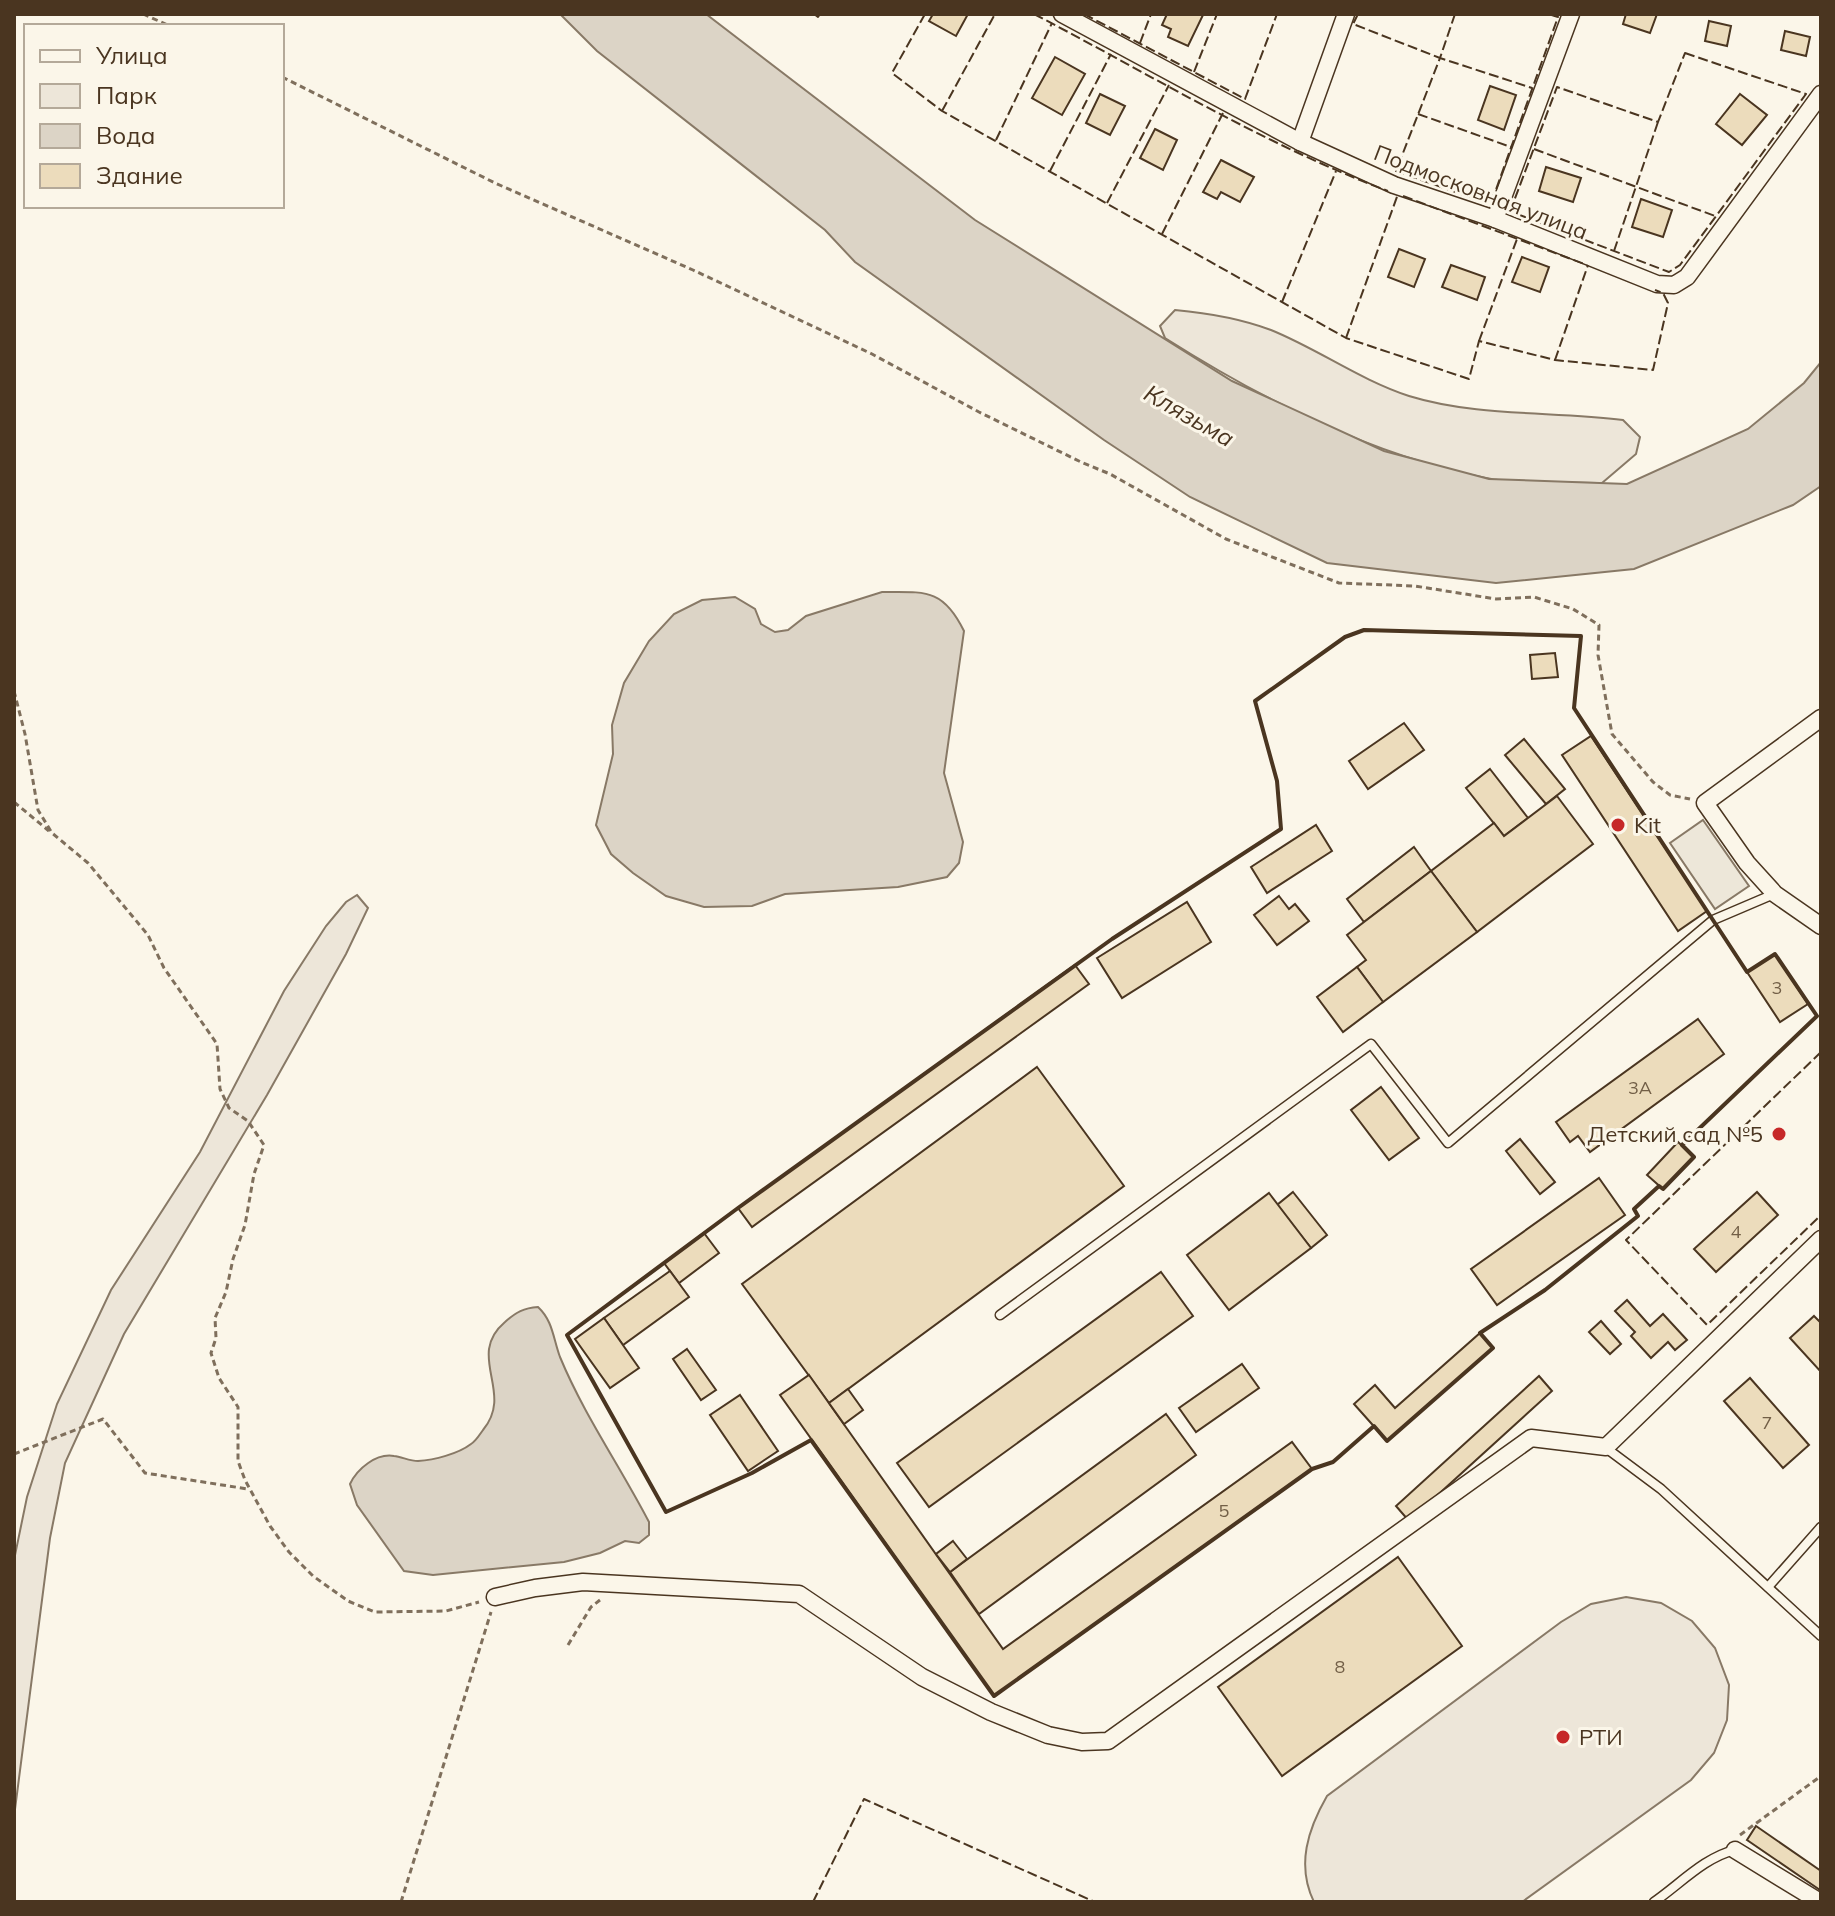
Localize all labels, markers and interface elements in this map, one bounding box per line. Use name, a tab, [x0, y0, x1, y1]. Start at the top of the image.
legend	[24, 24, 284, 208]
text: Улица	[95, 40, 168, 70]
text: Парк	[96, 80, 157, 110]
text: Вода	[96, 120, 156, 150]
street label: Подмосковная улица	[1370, 138, 1592, 246]
text: Здание	[96, 160, 183, 190]
water label: Клязьма	[1139, 377, 1240, 453]
place label: Kit	[1634, 811, 1661, 839]
marker: Kit	[1609, 816, 1627, 834]
house number: 3	[1772, 976, 1782, 999]
house number: 3А	[1628, 1076, 1652, 1099]
place label: Детский сад №5	[1588, 1120, 1763, 1148]
marker: Детский сад №5	[1770, 1125, 1788, 1143]
house number: 4	[1731, 1220, 1742, 1243]
house number: 7	[1762, 1411, 1772, 1434]
house number: 5	[1219, 1499, 1230, 1522]
house number: 8	[1335, 1655, 1345, 1678]
place label: РТИ	[1579, 1723, 1623, 1751]
marker: РТИ	[1554, 1728, 1572, 1746]

